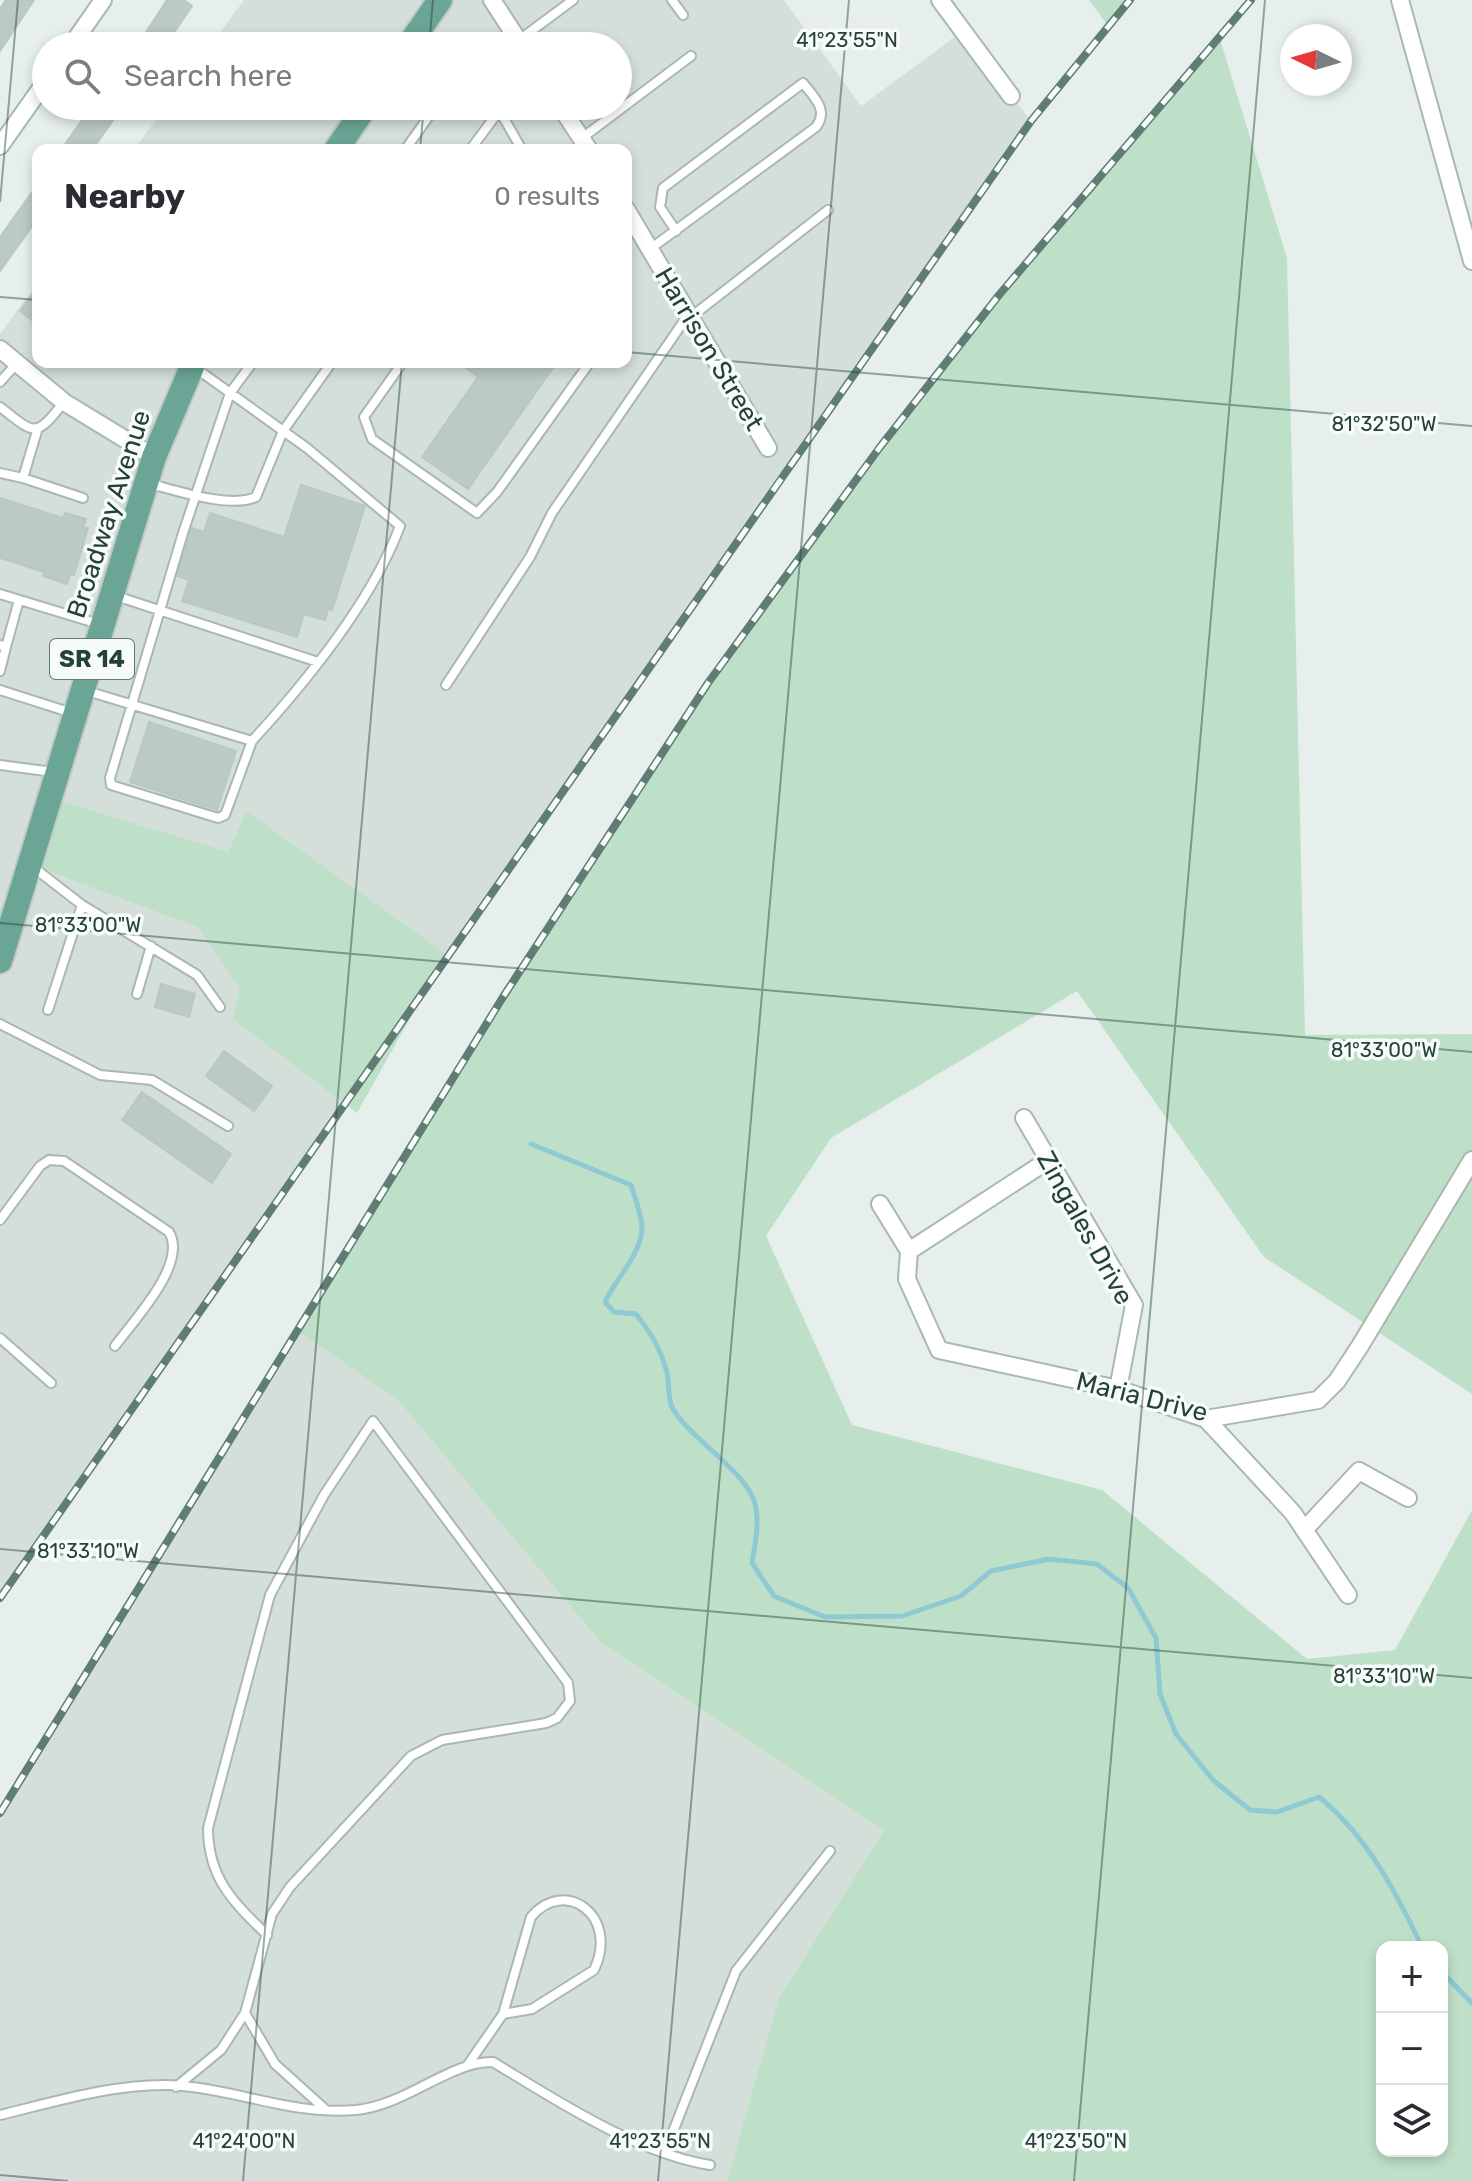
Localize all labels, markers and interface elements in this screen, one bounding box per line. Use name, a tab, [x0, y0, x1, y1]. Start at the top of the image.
north arrow	[1280, 24, 1352, 96]
text: 41°23'55"N	[796, 28, 898, 52]
search box	[32, 32, 632, 120]
icon: search	[60, 54, 104, 98]
text: Search here	[124, 58, 292, 94]
text: Nearby	[64, 176, 185, 217]
text: 0 results	[494, 181, 600, 212]
street label: Harrison Street	[648, 262, 770, 436]
street label: Broadway Avenue	[61, 406, 157, 622]
text: 81°32'50"W	[1331, 412, 1437, 436]
road number: SR 14	[50, 639, 134, 679]
text: 81°33'00"W	[35, 913, 141, 937]
text: 81°33'00"W	[1331, 1038, 1437, 1062]
street label: Zingales Drive	[1030, 1146, 1140, 1310]
street label: Maria Drive	[1073, 1366, 1211, 1428]
text: 81°33'10"W	[37, 1539, 139, 1563]
text: 81°33'10"W	[1333, 1664, 1435, 1688]
map controls	[1376, 1941, 1448, 2157]
button: +	[1376, 1941, 1448, 2013]
button: −	[1376, 2013, 1448, 2085]
button: layers	[1376, 2085, 1448, 2157]
text: 41°24'00"N	[193, 2129, 296, 2153]
text: 41°23'55"N	[609, 2129, 711, 2153]
text: 41°23'50"N	[1025, 2129, 1127, 2153]

